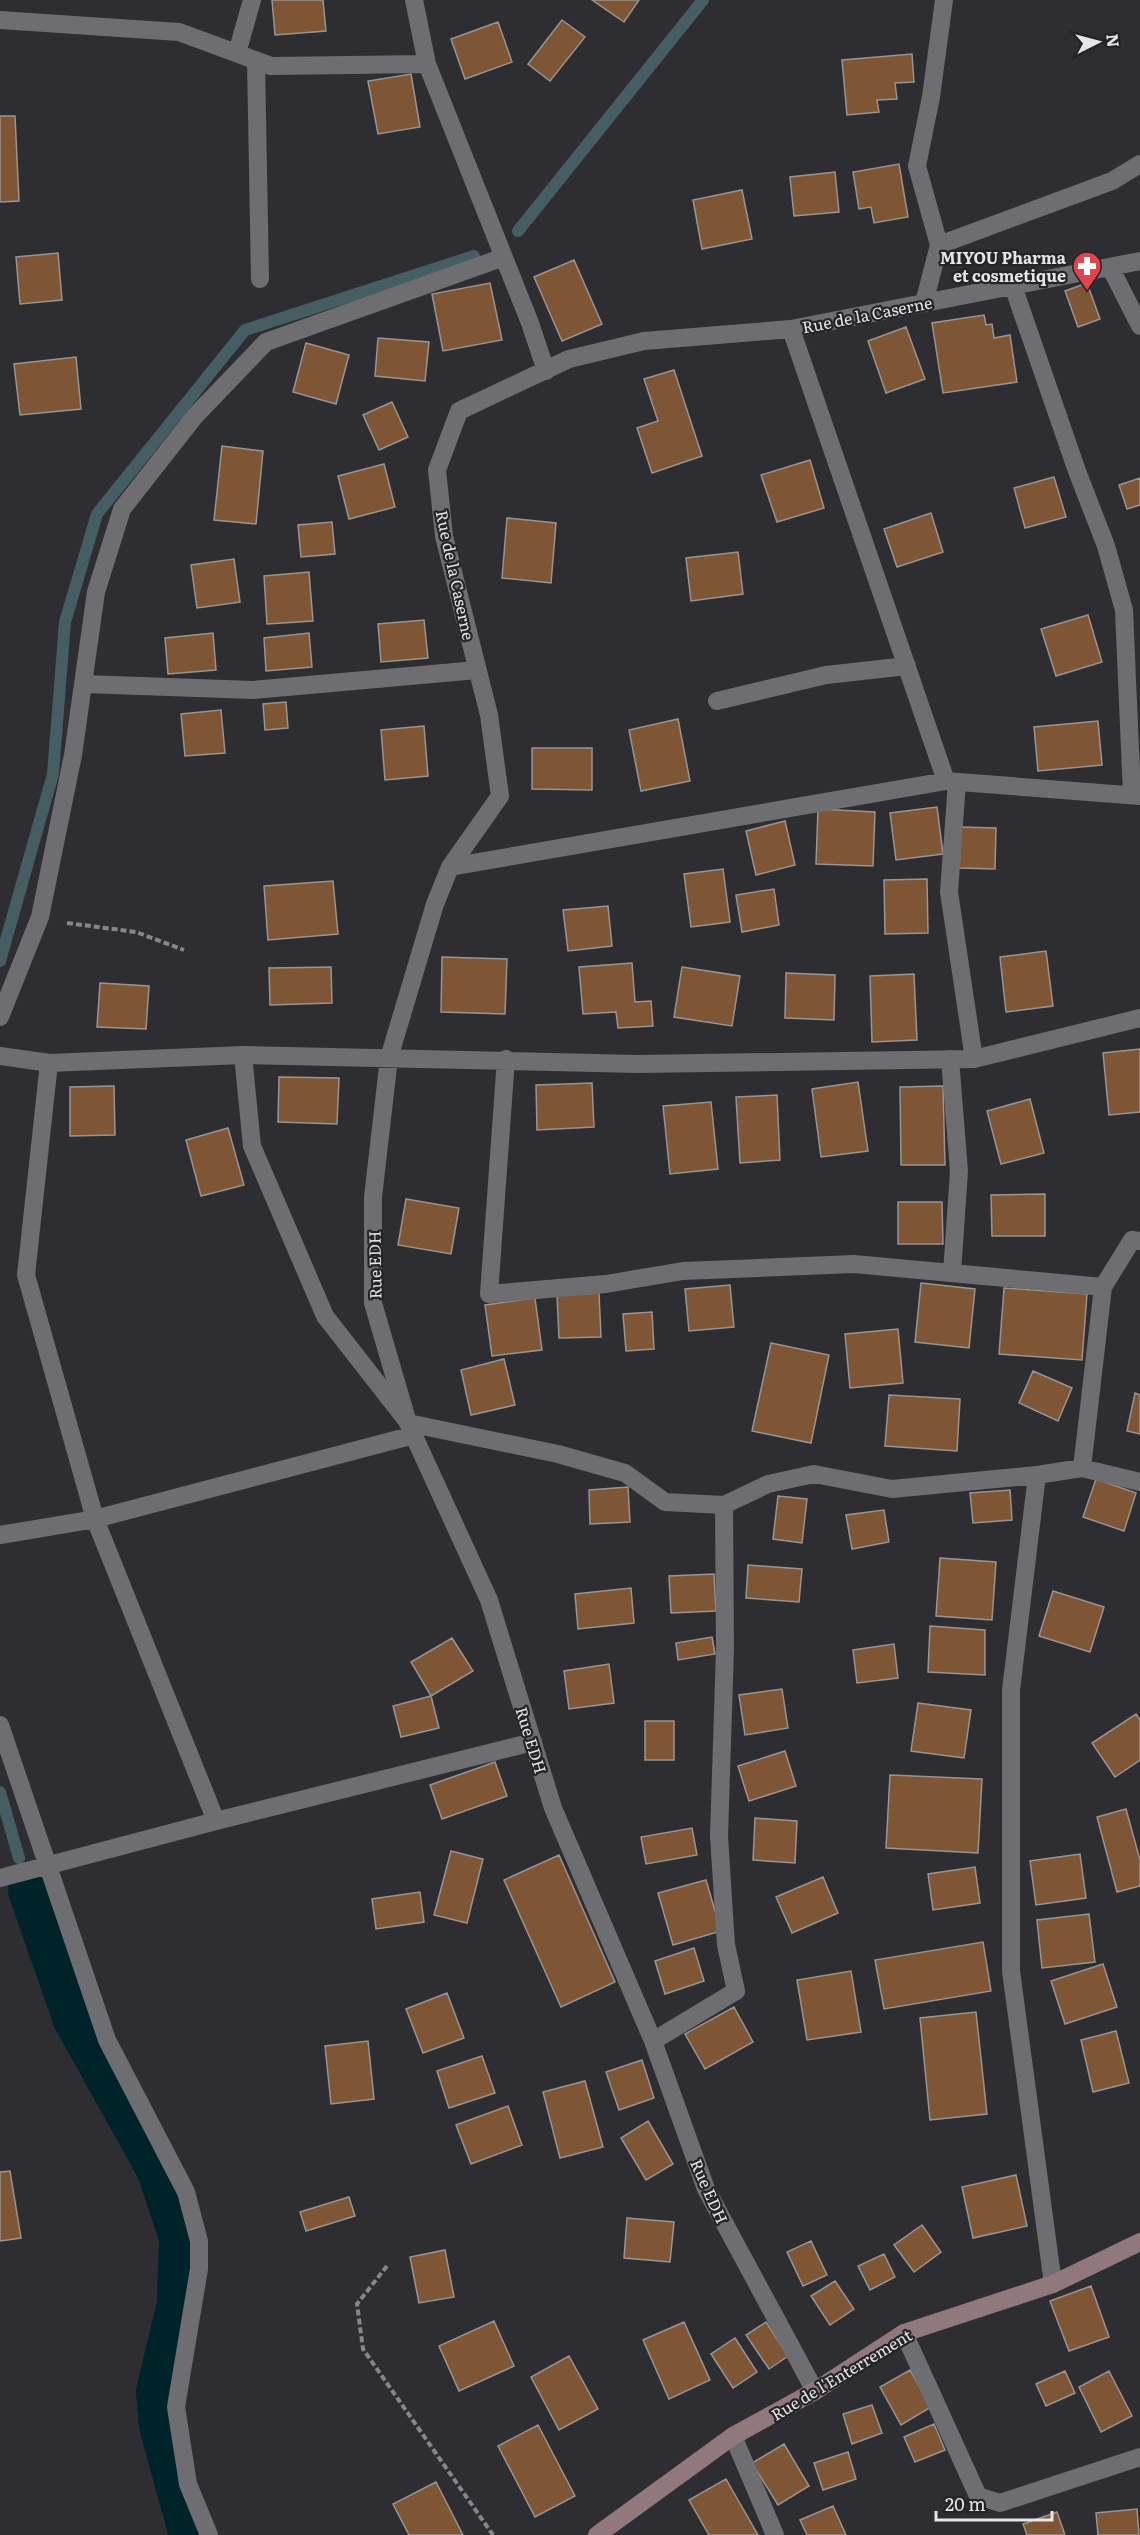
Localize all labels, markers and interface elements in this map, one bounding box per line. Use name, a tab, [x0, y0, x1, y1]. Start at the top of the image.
north arrow	[1068, 12, 1128, 72]
text: N	[1101, 32, 1127, 48]
place label: MIYOU Pharma et cosmetique	[940, 245, 1067, 287]
pharmacy icon: MIYOU Pharma et cosmetique	[1071, 250, 1103, 292]
street label: Rue de la Caserne	[800, 290, 934, 338]
street label: Rue de la Caserne	[431, 508, 481, 642]
street label: Rue EDH	[361, 1231, 387, 1299]
street label: Rue EDH	[511, 1704, 553, 1776]
street label: Rue EDH	[685, 2155, 735, 2227]
street label: Rue de l'Enterrement	[766, 2322, 917, 2426]
scale bar	[936, 2484, 1052, 2522]
text: 20 m	[945, 2490, 986, 2517]

